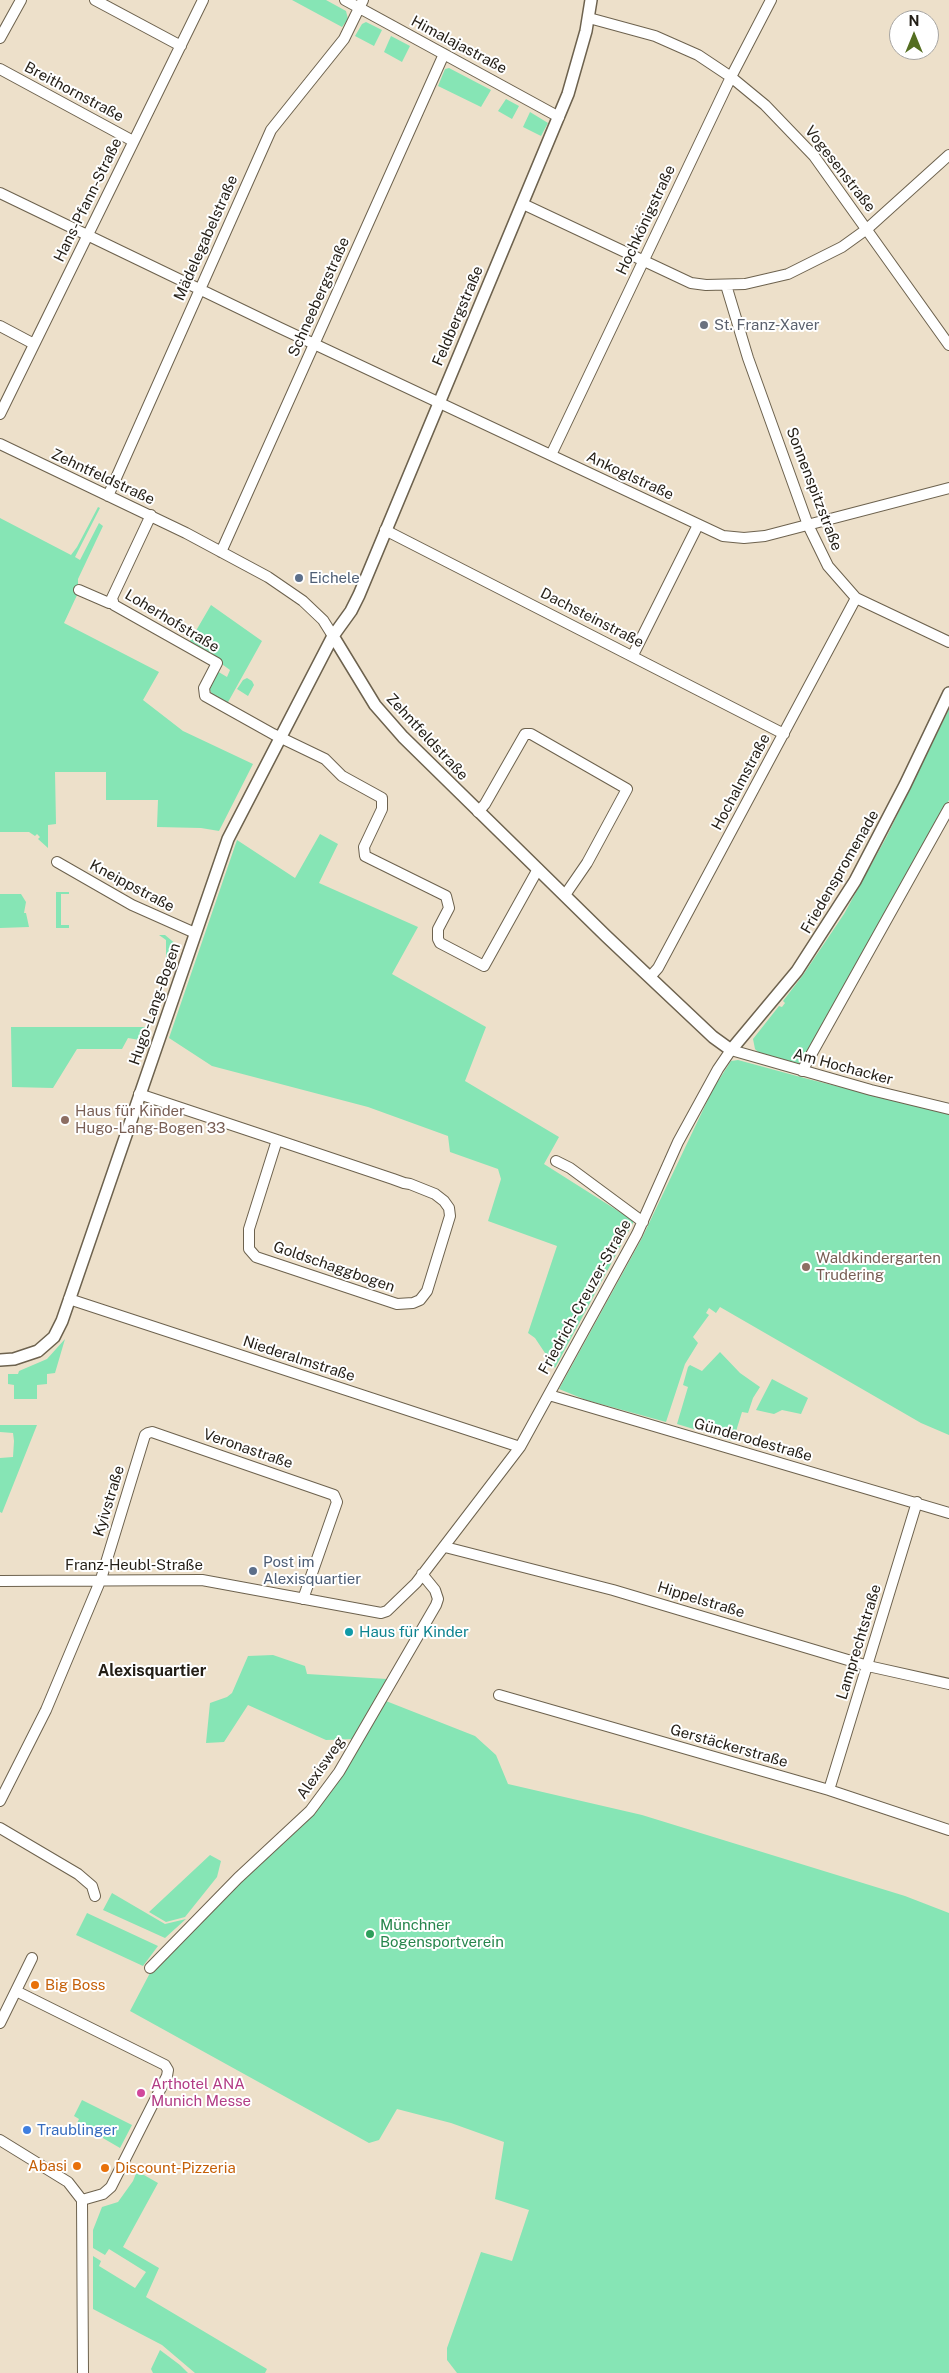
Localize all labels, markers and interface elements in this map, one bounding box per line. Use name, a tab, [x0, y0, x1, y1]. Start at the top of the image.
north arrow	[889, 10, 939, 60]
street label: Himalajastraße	[408, 12, 510, 78]
text: N	[909, 13, 919, 29]
street label: Breithornstraße	[21, 58, 127, 126]
street label: Vogesenstraße	[801, 122, 879, 216]
street label: Hans-Pfann-Straße	[50, 135, 126, 265]
street label: Hochkönigstraße	[613, 162, 679, 278]
street label: Mädelegabelstraße	[170, 173, 242, 303]
street label: Schneebergstraße	[285, 234, 353, 360]
street label: Feldbergstraße	[429, 263, 487, 369]
place label: St. Franz-Xaver	[714, 316, 820, 334]
marker: St. Franz-Xaver	[698, 319, 710, 331]
street label: Sonnenspitzstraße	[782, 425, 846, 553]
street label: Zehntfeldstraße	[48, 445, 158, 509]
street label: Ankoglstraße	[584, 448, 676, 504]
place label: Eichele	[309, 569, 360, 587]
marker: Eichele	[293, 572, 305, 584]
street label: Dachsteinstraße	[537, 584, 647, 652]
street label: Loherhofstraße	[121, 586, 223, 656]
street label: Zehntfeldstraße	[382, 690, 472, 784]
street label: Hochalmstraße	[708, 731, 774, 833]
street label: Friedenspromenade	[797, 807, 883, 937]
street label: Kneippstraße	[87, 856, 177, 916]
street label: Hugo-Lang-Bogen	[126, 941, 184, 1067]
street label: Am Hochacker	[791, 1045, 895, 1089]
place label: Haus für Kinder Hugo-Lang-Bogen 33	[75, 1102, 226, 1137]
marker: Haus für Kinder Hugo-Lang-Bogen 33	[59, 1114, 71, 1126]
street label: Friedrich-Creuzer-Straße	[535, 1216, 635, 1378]
street label: Goldschaggbogen	[271, 1238, 397, 1296]
place label: Waldkindergarten Trudering	[816, 1249, 941, 1284]
marker: Waldkindergarten Trudering	[800, 1261, 812, 1273]
street label: Niederalmstraße	[241, 1332, 357, 1386]
street label: Günderodestraße	[692, 1415, 814, 1465]
street label: Veronastraße	[201, 1425, 295, 1473]
street label: Kyivstraße	[90, 1463, 128, 1539]
place label: Post im Alexisquartier	[263, 1553, 361, 1588]
street label: Franz-Heubl-Straße	[65, 1556, 203, 1574]
marker: Post im Alexisquartier	[247, 1565, 259, 1577]
street label: Hippelstraße	[655, 1578, 747, 1622]
street label: Lamprechtstraße	[833, 1582, 885, 1702]
place label: Haus für Kinder	[359, 1623, 469, 1641]
marker: Haus für Kinder	[343, 1626, 355, 1638]
district label: Alexisquartier	[98, 1661, 206, 1681]
street label: Gerstäckerstraße	[668, 1721, 790, 1771]
street label: Alexisweg	[293, 1733, 349, 1803]
place label: Münchner Bogensportverein	[380, 1916, 504, 1951]
marker: Münchner Bogensportverein	[364, 1928, 376, 1940]
place label: Big Boss	[45, 1976, 105, 1994]
marker: Big Boss	[29, 1979, 41, 1991]
place label: Arthotel ANA Munich Messe	[151, 2075, 251, 2110]
marker: Arthotel ANA Munich Messe	[135, 2087, 147, 2099]
place label: Traublinger	[37, 2121, 117, 2139]
marker: Traublinger	[21, 2124, 33, 2136]
place label: Abasi	[28, 2157, 67, 2175]
place label: Discount-Pizzeria	[115, 2159, 236, 2177]
marker: Abasi	[71, 2160, 83, 2172]
marker: Discount-Pizzeria	[99, 2162, 111, 2174]

